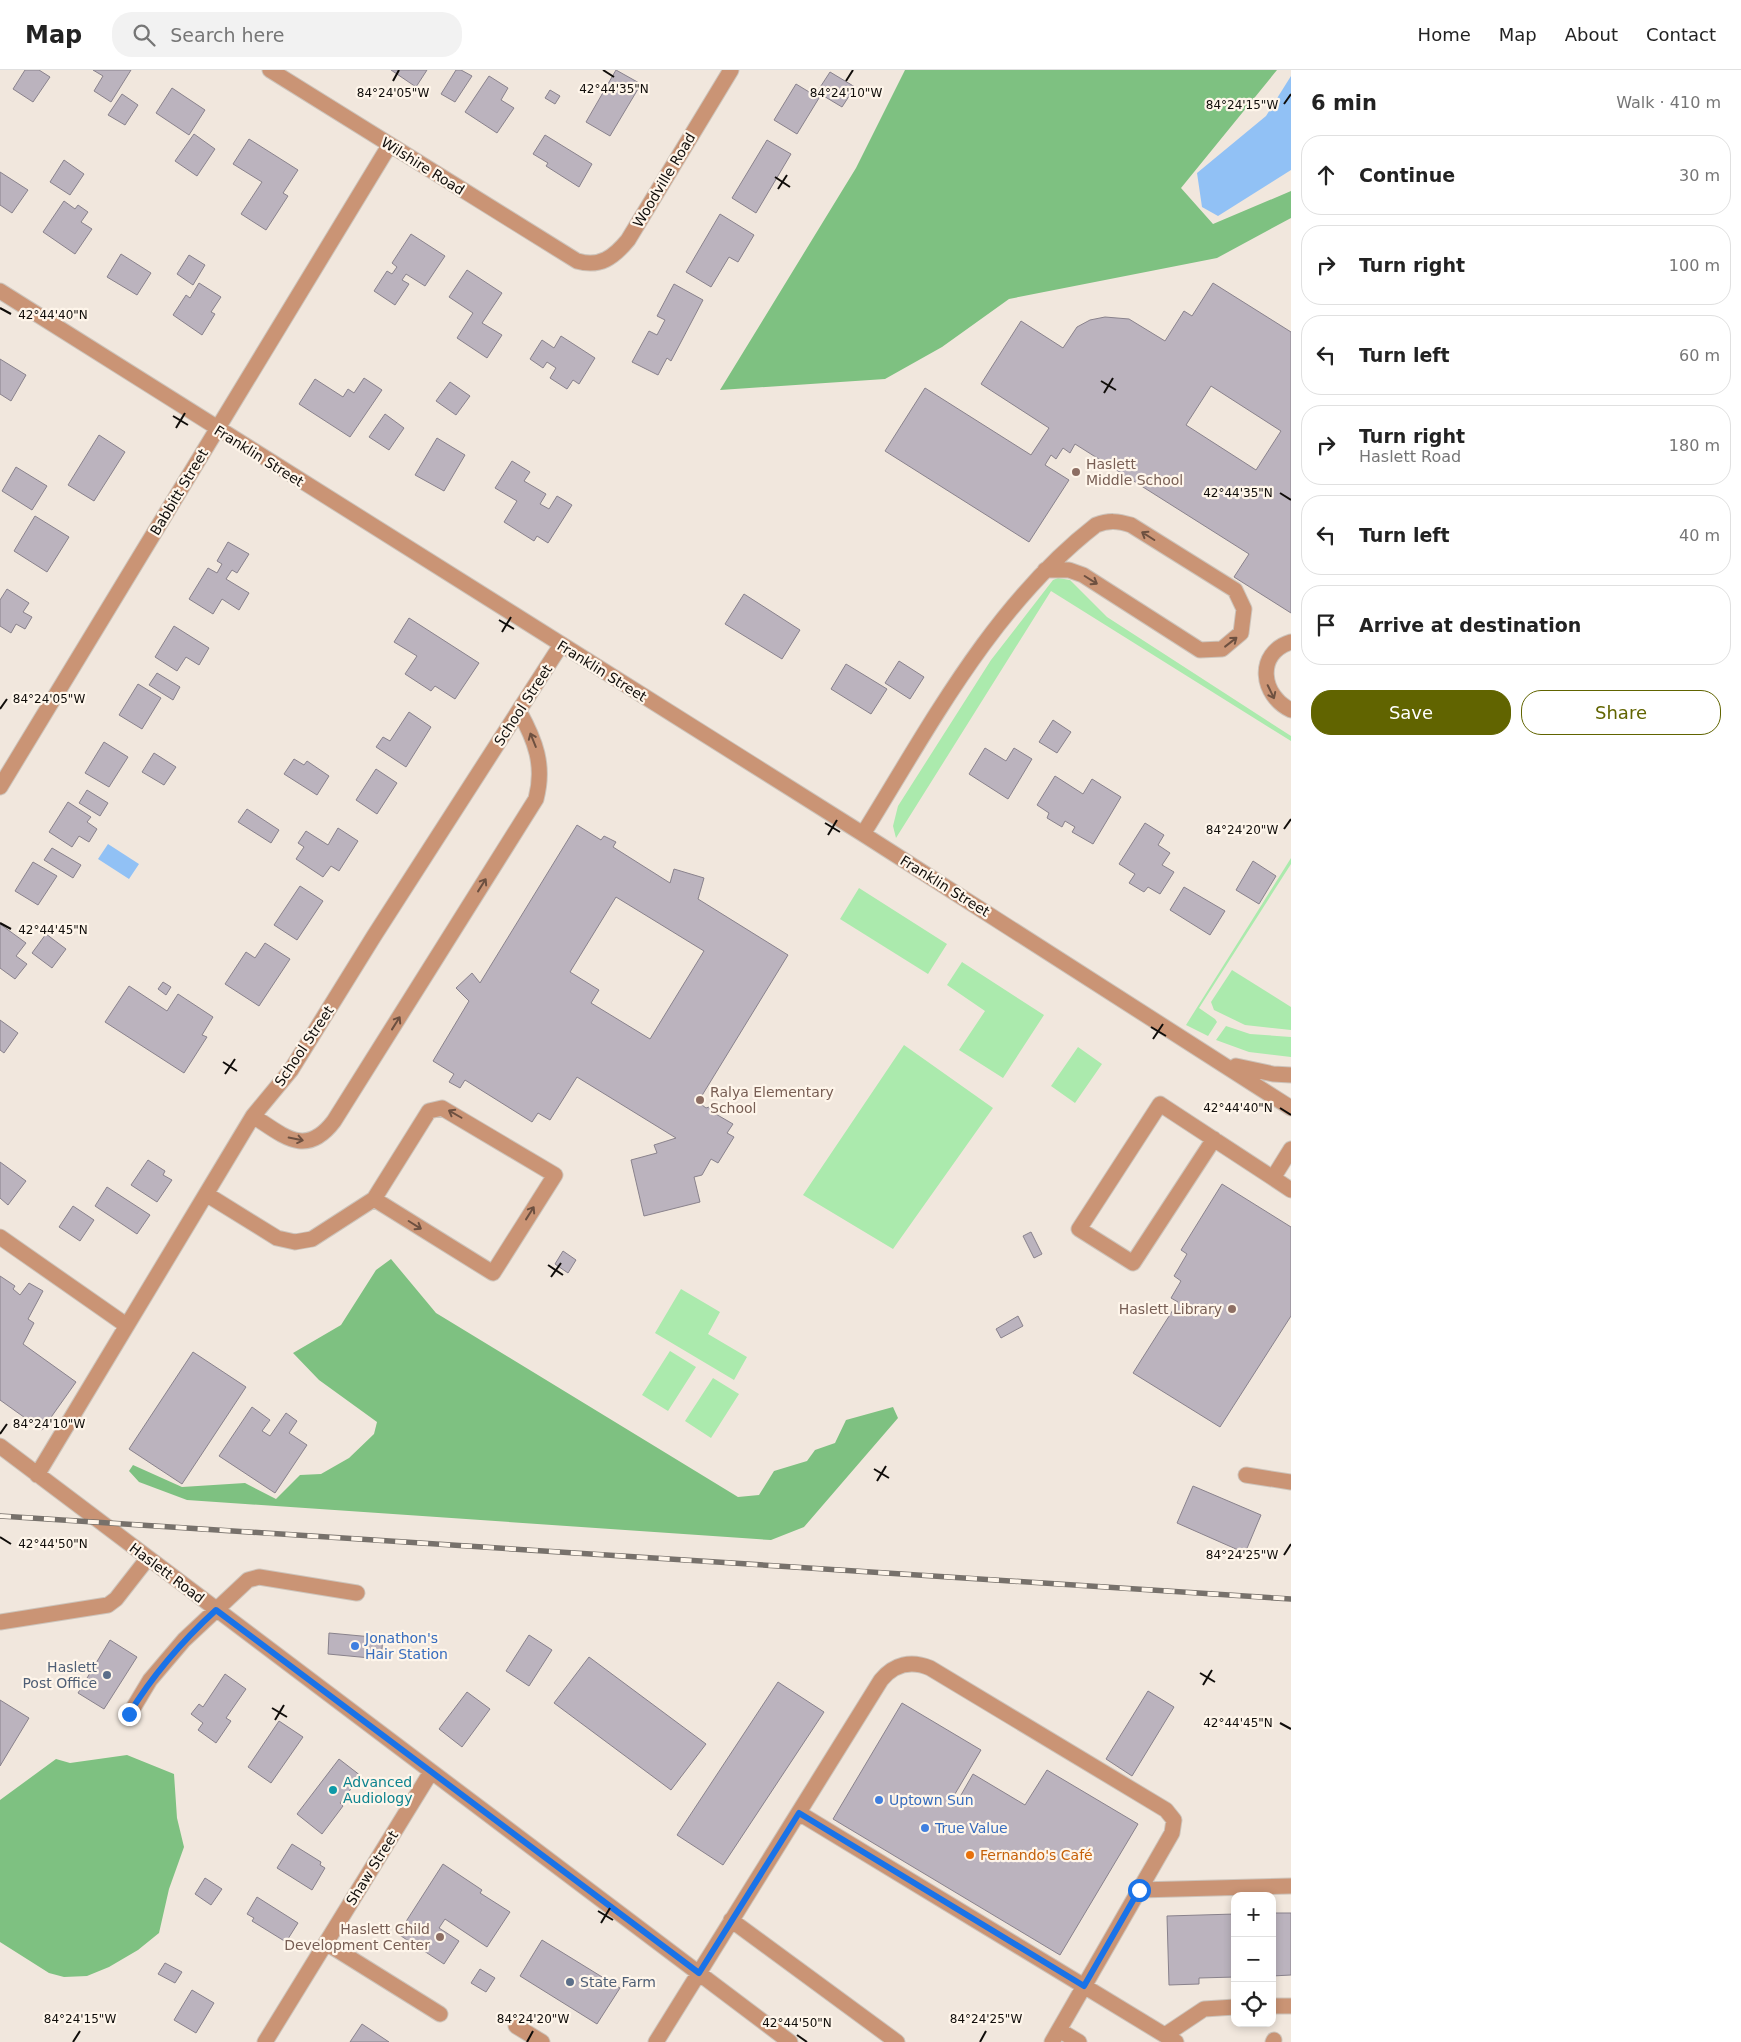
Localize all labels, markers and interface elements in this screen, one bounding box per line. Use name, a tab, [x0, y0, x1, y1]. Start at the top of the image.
search box	[112, 12, 462, 57]
text: Map	[25, 21, 82, 49]
icon: search	[130, 21, 158, 49]
text: Search here	[170, 24, 284, 46]
text: Home	[1418, 24, 1471, 45]
text: Map	[1499, 24, 1537, 45]
text: About	[1565, 24, 1618, 45]
text: Contact	[1646, 24, 1716, 45]
text: 42°44'35"N	[579, 82, 649, 96]
text: 84°24'05"W	[357, 86, 429, 100]
text: 84°24'10"W	[810, 86, 882, 100]
text: 6 min	[1311, 91, 1377, 115]
text: Walk · 410 m	[1616, 93, 1721, 112]
text: 84°24'15"W	[1206, 98, 1278, 112]
street label: Woodville Road	[630, 130, 698, 230]
street label: Wilshire Road	[378, 134, 468, 198]
icon: ahead	[1312, 161, 1340, 189]
text: Continue	[1359, 164, 1455, 186]
text: 30 m	[1679, 166, 1720, 185]
icon: right	[1312, 251, 1340, 279]
text: Turn right	[1359, 254, 1465, 276]
text: 100 m	[1669, 256, 1720, 275]
text: 42°44'40"N	[18, 308, 88, 322]
icon: left	[1312, 341, 1340, 369]
text: Turn left	[1359, 344, 1450, 366]
text: 60 m	[1679, 346, 1720, 365]
street label: Franklin Street	[212, 422, 307, 490]
text: Turn right	[1359, 425, 1465, 447]
icon: right	[1312, 431, 1340, 459]
text: 180 m	[1669, 436, 1720, 455]
street label: Babbitt Street	[147, 446, 211, 538]
text: Haslett Road	[1359, 447, 1461, 466]
place label: Haslett Middle School	[1086, 456, 1183, 488]
marker: Haslett Middle School	[1070, 466, 1082, 478]
text: 42°44'35"N	[1203, 486, 1273, 500]
icon: left	[1312, 521, 1340, 549]
text: Turn left	[1359, 524, 1450, 546]
text: 40 m	[1679, 526, 1720, 545]
one-way arrow	[1141, 530, 1155, 540]
one-way arrow	[1083, 576, 1097, 586]
icon: arrive	[1312, 611, 1340, 639]
text: Arrive at destination	[1359, 614, 1581, 636]
street label: Franklin Street	[555, 637, 650, 705]
one-way arrow	[1224, 637, 1237, 648]
street label: School Street	[491, 661, 555, 749]
one-way arrow	[1267, 684, 1277, 699]
button: Save	[1311, 690, 1511, 735]
button: Share	[1521, 690, 1721, 735]
text: 84°24'05"W	[13, 692, 85, 706]
one-way arrow	[528, 733, 538, 748]
text: 84°24'20"W	[1206, 823, 1278, 837]
street label: Franklin Street	[898, 852, 993, 920]
one-way arrow	[477, 879, 487, 893]
text: 42°44'45"N	[18, 923, 88, 937]
street label: School Street	[271, 1002, 337, 1089]
one-way arrow	[391, 1016, 401, 1030]
place label: Ralya Elementary School	[710, 1084, 834, 1116]
marker: Ralya Elementary School	[694, 1094, 706, 1106]
text: 42°44'40"N	[1203, 1101, 1273, 1115]
one-way arrow	[448, 1108, 462, 1118]
one-way arrow	[287, 1134, 303, 1144]
one-way arrow	[526, 1207, 536, 1221]
one-way arrow	[408, 1220, 422, 1230]
place label: Haslett Library	[1119, 1301, 1222, 1317]
marker: Haslett Library	[1226, 1303, 1238, 1315]
text: 84°24'10"W	[13, 1417, 85, 1431]
text: 42°44'50"N	[18, 1537, 88, 1551]
street label: Haslett Road	[126, 1540, 208, 1606]
text: 84°24'25"W	[1206, 1548, 1278, 1562]
place label: Jonathon's Hair Station	[364, 1630, 448, 1662]
marker: Jonathon's Hair Station	[349, 1640, 361, 1652]
place label: Haslett Post Office	[22, 1659, 98, 1691]
marker: Haslett Post Office	[101, 1669, 113, 1681]
route end	[118, 1703, 141, 1726]
text: 42°44'45"N	[1203, 1716, 1273, 1730]
place label: Advanced Audiology	[343, 1774, 412, 1806]
marker: Advanced Audiology	[327, 1784, 339, 1796]
place label: Uptown Sun	[889, 1792, 974, 1808]
marker: Uptown Sun	[873, 1794, 885, 1806]
place label: True Value	[934, 1820, 1008, 1836]
marker: True Value	[919, 1822, 931, 1834]
street label: Shaw Street	[343, 1827, 402, 1908]
place label: Fernando's Café	[980, 1847, 1093, 1863]
marker: Fernando's Café	[964, 1849, 976, 1861]
route start	[1128, 1879, 1151, 1902]
map controls	[1231, 1892, 1276, 2027]
button: +	[1231, 1892, 1276, 1937]
place label: Haslett Child Development Center	[284, 1921, 430, 1953]
marker: Haslett Child Development Center	[434, 1931, 446, 1943]
button: −	[1231, 1937, 1276, 1982]
place label: State Farm	[580, 1974, 656, 1990]
marker: State Farm	[564, 1976, 576, 1988]
button: locate	[1231, 1982, 1276, 2027]
text: 84°24'15"W	[44, 2012, 116, 2026]
text: 84°24'20"W	[497, 2012, 569, 2026]
text: 84°24'25"W	[950, 2012, 1022, 2026]
text: 42°44'50"N	[762, 2016, 832, 2030]

